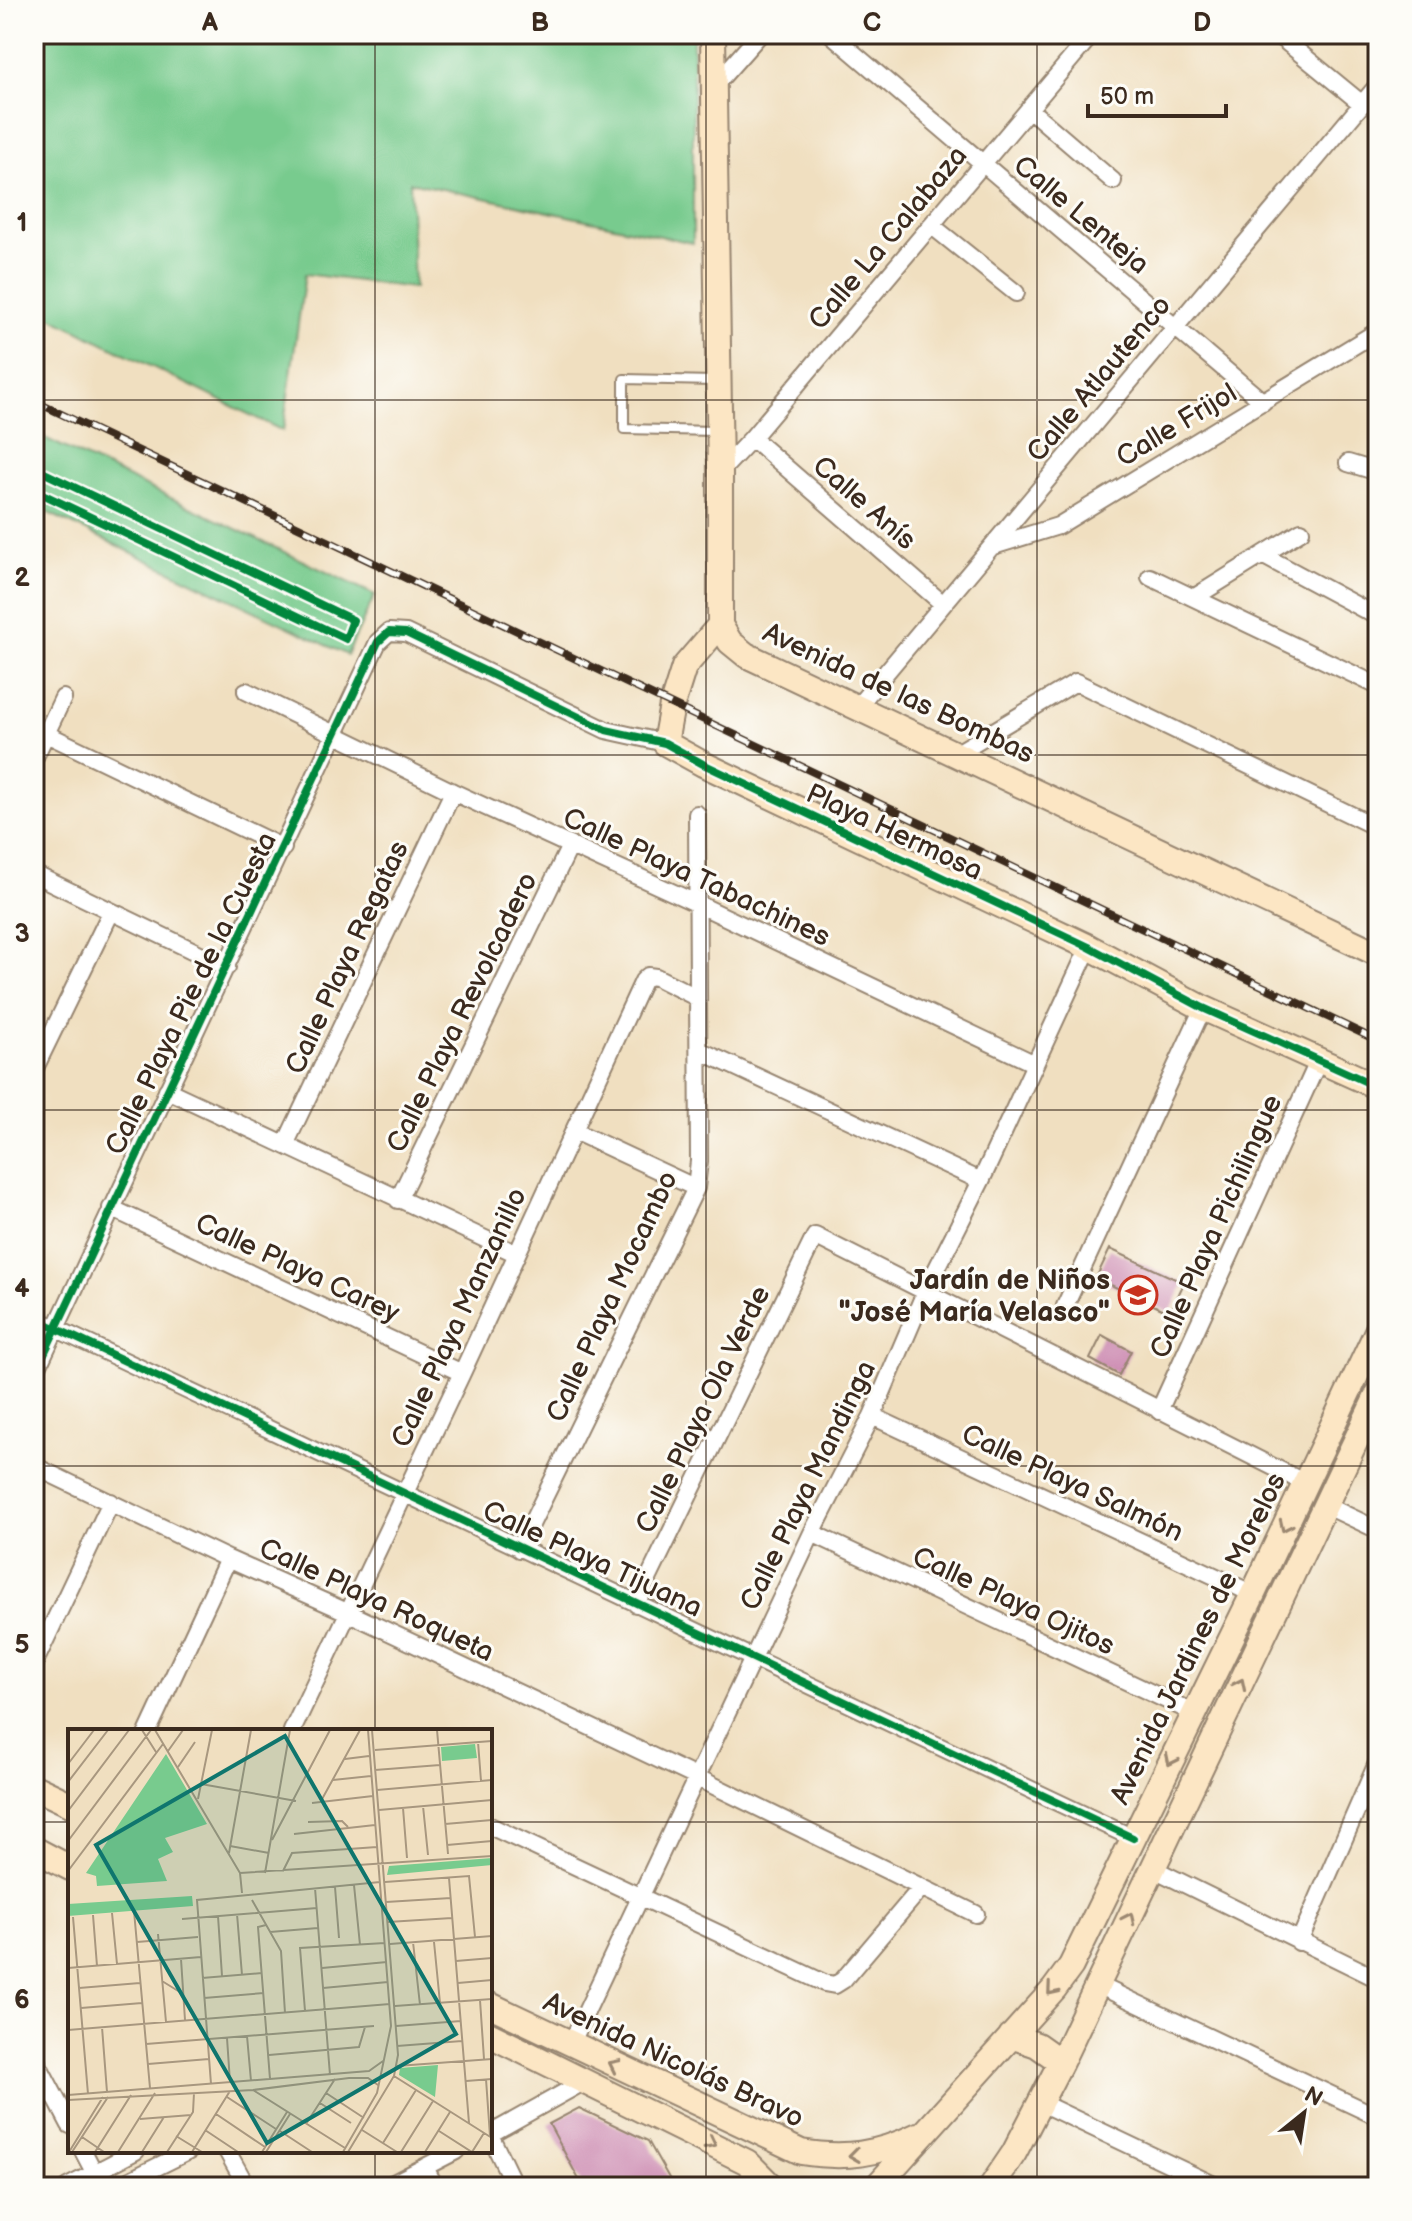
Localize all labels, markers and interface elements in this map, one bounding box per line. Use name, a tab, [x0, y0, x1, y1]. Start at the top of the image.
text: A	[201, 8, 218, 39]
text: B	[531, 8, 549, 39]
text: C	[863, 8, 881, 39]
text: D	[1193, 8, 1211, 39]
scale bar	[1088, 68, 1226, 118]
text: 50 m	[1100, 82, 1154, 111]
street label: Calle La Calabaza	[802, 140, 974, 336]
street label: Calle Lenteja	[1007, 149, 1156, 281]
text: 1	[17, 208, 27, 239]
street label: Calle Atlautenco	[1020, 289, 1178, 469]
street label: Calle Frijol	[1111, 377, 1243, 474]
street label: Calle Anís	[806, 449, 922, 557]
text: 2	[14, 563, 30, 594]
street label: Avenida de las Bombas	[758, 616, 1039, 771]
street label: Playa Hermosa	[801, 777, 988, 888]
street label: Calle Playa Tabachines	[558, 801, 835, 954]
street label: Calle Playa Pie de la Cuesta	[99, 827, 284, 1160]
street label: Calle Playa Regatas	[279, 836, 416, 1079]
street label: Calle Playa Revolcadero	[380, 867, 545, 1158]
text: 3	[14, 919, 30, 950]
street label: Calle Playa Pichilingue	[1143, 1090, 1289, 1364]
street label: Calle Playa Mocambo	[540, 1166, 685, 1427]
street label: Calle Playa Manzanillo	[385, 1183, 534, 1453]
street label: Calle Playa Carey	[190, 1207, 405, 1330]
place label: Jardín de Niños "José María Velasco"	[838, 1264, 1110, 1329]
text: 4	[14, 1274, 30, 1305]
school or university icon: Jardín de Niños "José María Velasco"	[1117, 1274, 1159, 1316]
street label: Calle Playa Ola Verde	[629, 1281, 778, 1539]
street label: Calle Playa Mandinga	[734, 1356, 883, 1616]
street label: Calle Playa Salmón	[956, 1418, 1188, 1549]
street label: Avenida Jardines de Morelos	[1104, 1467, 1293, 1810]
street label: Calle Playa Tijuana	[477, 1494, 707, 1625]
one-way arrow	[1279, 1518, 1295, 1532]
street label: Calle Playa Roqueta	[254, 1532, 499, 1669]
street label: Calle Playa Ojitos	[907, 1540, 1120, 1663]
text: 5	[14, 1630, 30, 1661]
one-way arrow	[1230, 1677, 1246, 1692]
inset map	[68, 1729, 492, 2153]
one-way arrow	[1166, 1751, 1181, 1766]
one-way arrow	[1119, 1912, 1135, 1927]
one-way arrow	[1047, 1981, 1062, 1995]
text: 6	[14, 1985, 30, 2016]
street label: Avenida Nicolás Bravo	[538, 1986, 809, 2135]
one-way arrow	[607, 2059, 622, 2075]
north arrow	[1264, 2073, 1344, 2153]
text: N	[1299, 2081, 1327, 2113]
one-way arrow	[702, 2133, 717, 2149]
one-way arrow	[847, 2146, 861, 2163]

